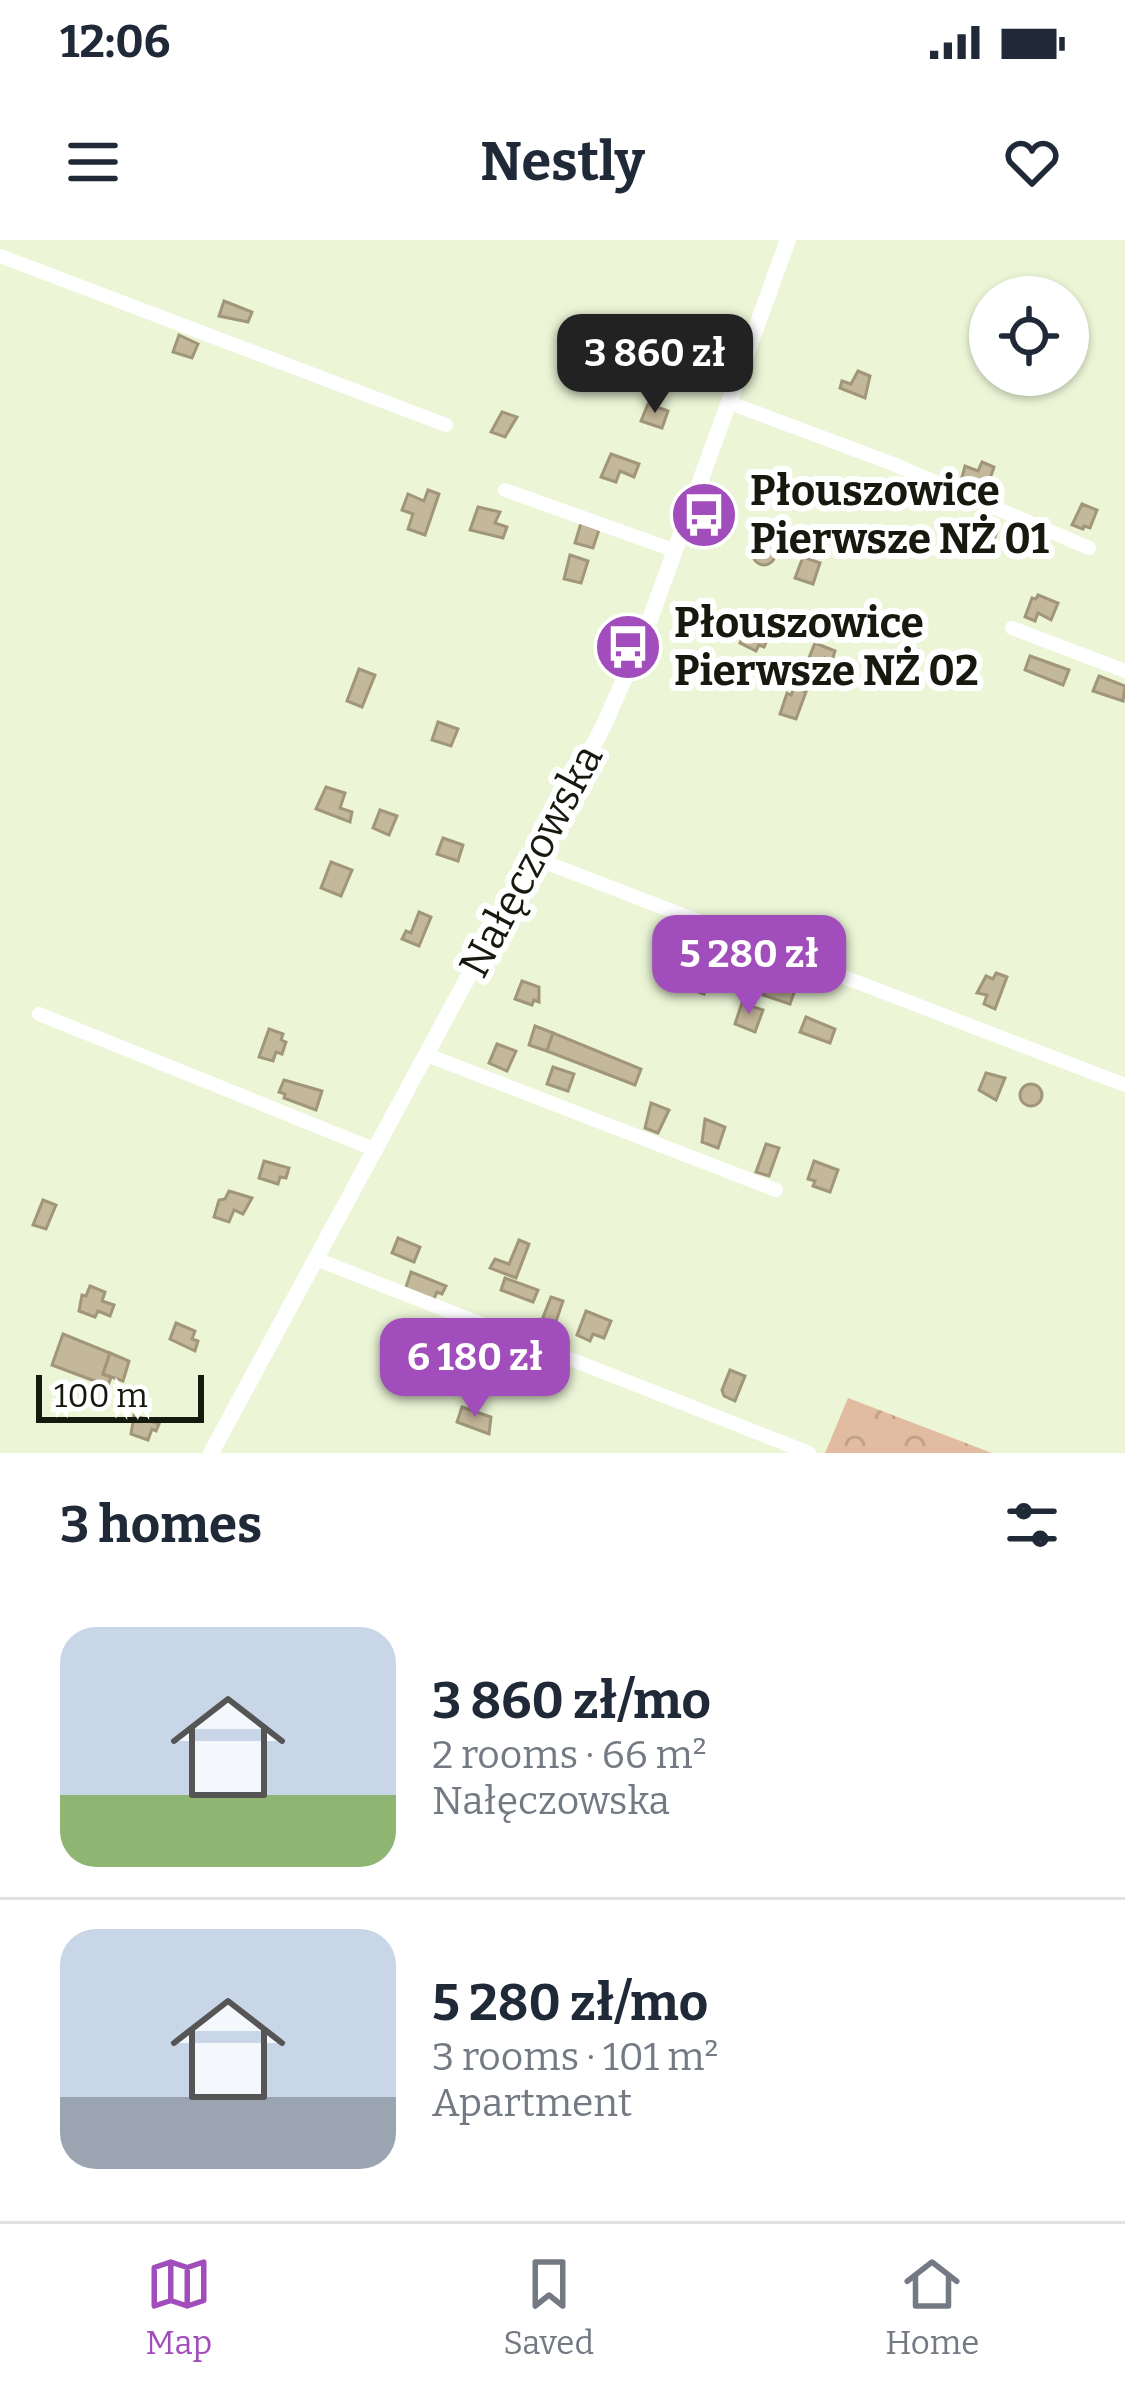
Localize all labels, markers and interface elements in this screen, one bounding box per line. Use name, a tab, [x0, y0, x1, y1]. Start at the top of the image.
text: 12:06	[60, 15, 170, 69]
icon: menu	[60, 129, 126, 195]
icon: heart	[999, 129, 1065, 195]
text: Nestly	[480, 130, 645, 194]
map controls	[969, 276, 1089, 396]
button: locate	[969, 276, 1089, 396]
pin: 3 860 zł	[531, 314, 779, 416]
text: 3 860 zł	[584, 330, 726, 376]
place label: Płouszowice Pierwsze NŻ 01	[750, 466, 1049, 564]
bus stop icon: Płouszowice Pierwsze NŻ 01	[669, 480, 739, 550]
place label: Płouszowice Pierwsze NŻ 02	[674, 598, 979, 696]
bus stop icon: Płouszowice Pierwsze NŻ 02	[593, 612, 663, 682]
street label: Nałęczowska	[449, 736, 613, 986]
pin: 5 280 zł	[625, 915, 873, 1017]
text: 5 280 zł	[679, 931, 819, 977]
pin: 6 180 zł	[351, 1318, 599, 1420]
text: 6 180 zł	[407, 1334, 543, 1380]
scale bar	[36, 1369, 204, 1422]
text: 100 m	[54, 1376, 148, 1416]
icon: filters	[999, 1492, 1065, 1558]
text: 3 homes	[60, 1494, 262, 1556]
text: 3 860 zł/mo	[432, 1670, 711, 1732]
icon: home	[156, 1675, 300, 1819]
text: 2 rooms · 66 m²	[432, 1732, 707, 1778]
text: Nałęczowska	[432, 1778, 670, 1824]
text: 5 280 zł/mo	[432, 1972, 708, 2034]
icon: home	[156, 1977, 300, 2121]
text: 3 rooms · 101 m²	[432, 2034, 718, 2080]
text: Apartment	[432, 2080, 632, 2126]
tab: Map	[146, 2251, 212, 2363]
tab: Saved	[503, 2251, 594, 2363]
tab: Home	[885, 2251, 979, 2363]

